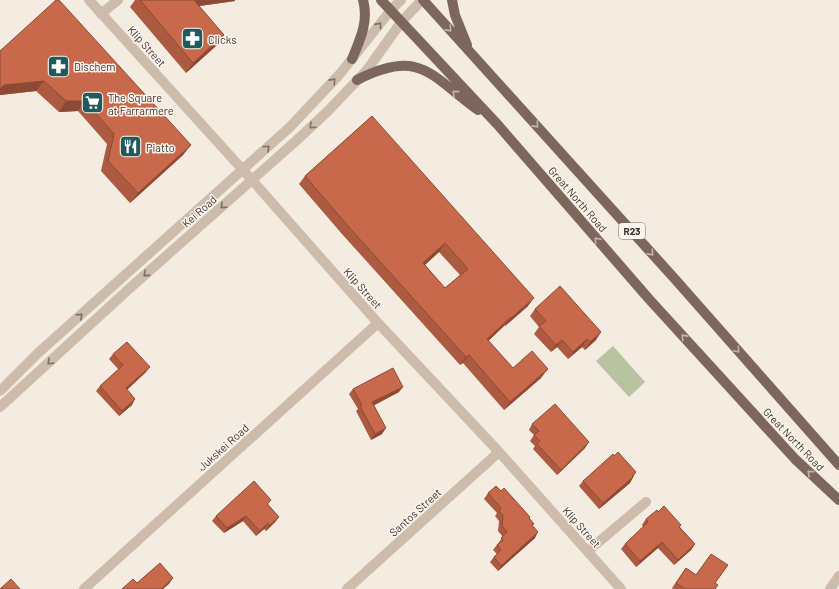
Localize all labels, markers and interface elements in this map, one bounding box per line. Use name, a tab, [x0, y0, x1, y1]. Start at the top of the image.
street label: Klip Street	[125, 23, 169, 69]
one-way arrow	[374, 23, 381, 30]
one-way arrow	[444, 24, 452, 32]
pharmacy icon: Clicks	[180, 26, 206, 52]
place label: Clicks	[208, 33, 237, 46]
pharmacy icon: Dischem	[46, 53, 72, 79]
place label: Dischem	[74, 60, 115, 73]
one-way arrow	[328, 79, 335, 86]
supermarket icon: The Square at Farrarmere	[80, 90, 106, 116]
one-way arrow	[452, 90, 460, 97]
place label: The Square at Farrarmere	[108, 91, 174, 117]
one-way arrow	[531, 120, 539, 128]
one-way arrow	[309, 121, 317, 129]
restaurant icon: Piatto	[118, 134, 144, 160]
place label: Piatto	[146, 141, 175, 154]
one-way arrow	[262, 146, 270, 153]
street label: Great North Road	[546, 164, 610, 234]
street label: Kei Road	[179, 192, 219, 230]
one-way arrow	[220, 201, 227, 208]
road number: R23	[619, 223, 645, 239]
one-way arrow	[595, 237, 602, 244]
one-way arrow	[647, 248, 654, 256]
street label: Klip Street	[341, 265, 385, 311]
one-way arrow	[143, 269, 150, 276]
one-way arrow	[75, 314, 82, 321]
one-way arrow	[681, 334, 688, 342]
one-way arrow	[733, 346, 740, 353]
one-way arrow	[47, 357, 55, 364]
street label: Great North Road	[761, 405, 827, 473]
street label: Jukskei Road	[195, 421, 251, 473]
one-way arrow	[807, 471, 815, 478]
street label: Santos Street	[386, 485, 444, 539]
street label: Klip Street	[560, 504, 604, 550]

